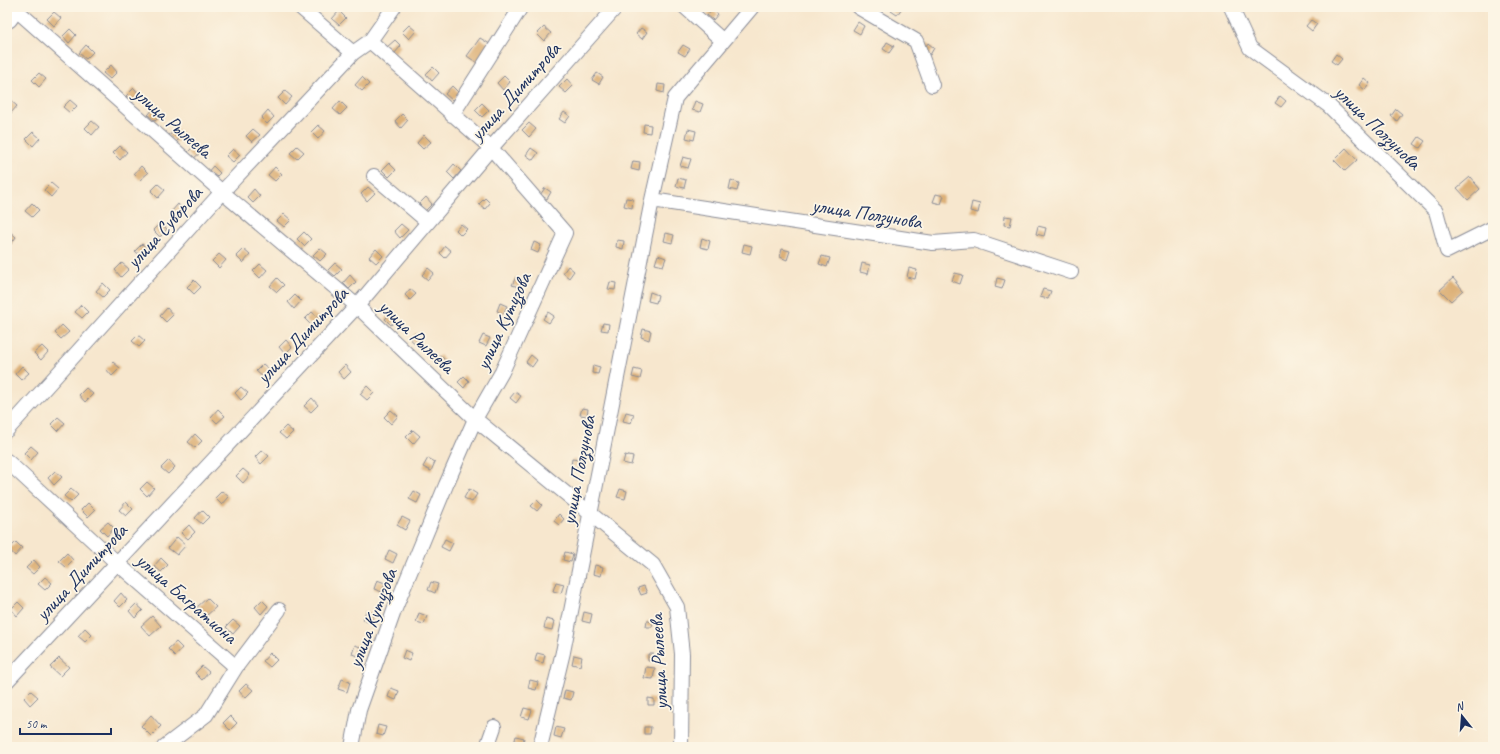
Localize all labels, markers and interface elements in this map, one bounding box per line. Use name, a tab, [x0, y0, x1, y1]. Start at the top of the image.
street label: улица Димитрова	[464, 36, 567, 146]
street label: улица Ползунова	[1328, 79, 1427, 176]
street label: улица Рылеева	[127, 81, 218, 165]
street label: улица Суворова	[120, 180, 209, 274]
street label: улица Ползунова	[809, 192, 925, 236]
street label: улица Кутузова	[470, 267, 538, 375]
street label: улица Димитрова	[250, 281, 355, 390]
street label: улица Рылеева	[373, 293, 461, 380]
street label: улица Ползунова	[555, 412, 603, 528]
street label: улица Димитрова	[29, 518, 134, 627]
street label: улица Багратиона	[130, 547, 244, 650]
street label: улица Кутузова	[342, 564, 404, 673]
street label: улица Рылеева	[643, 612, 674, 712]
north arrow	[1442, 696, 1482, 736]
text: N	[1454, 698, 1466, 714]
scale bar	[20, 710, 111, 736]
text: 50 m	[26, 716, 48, 732]

